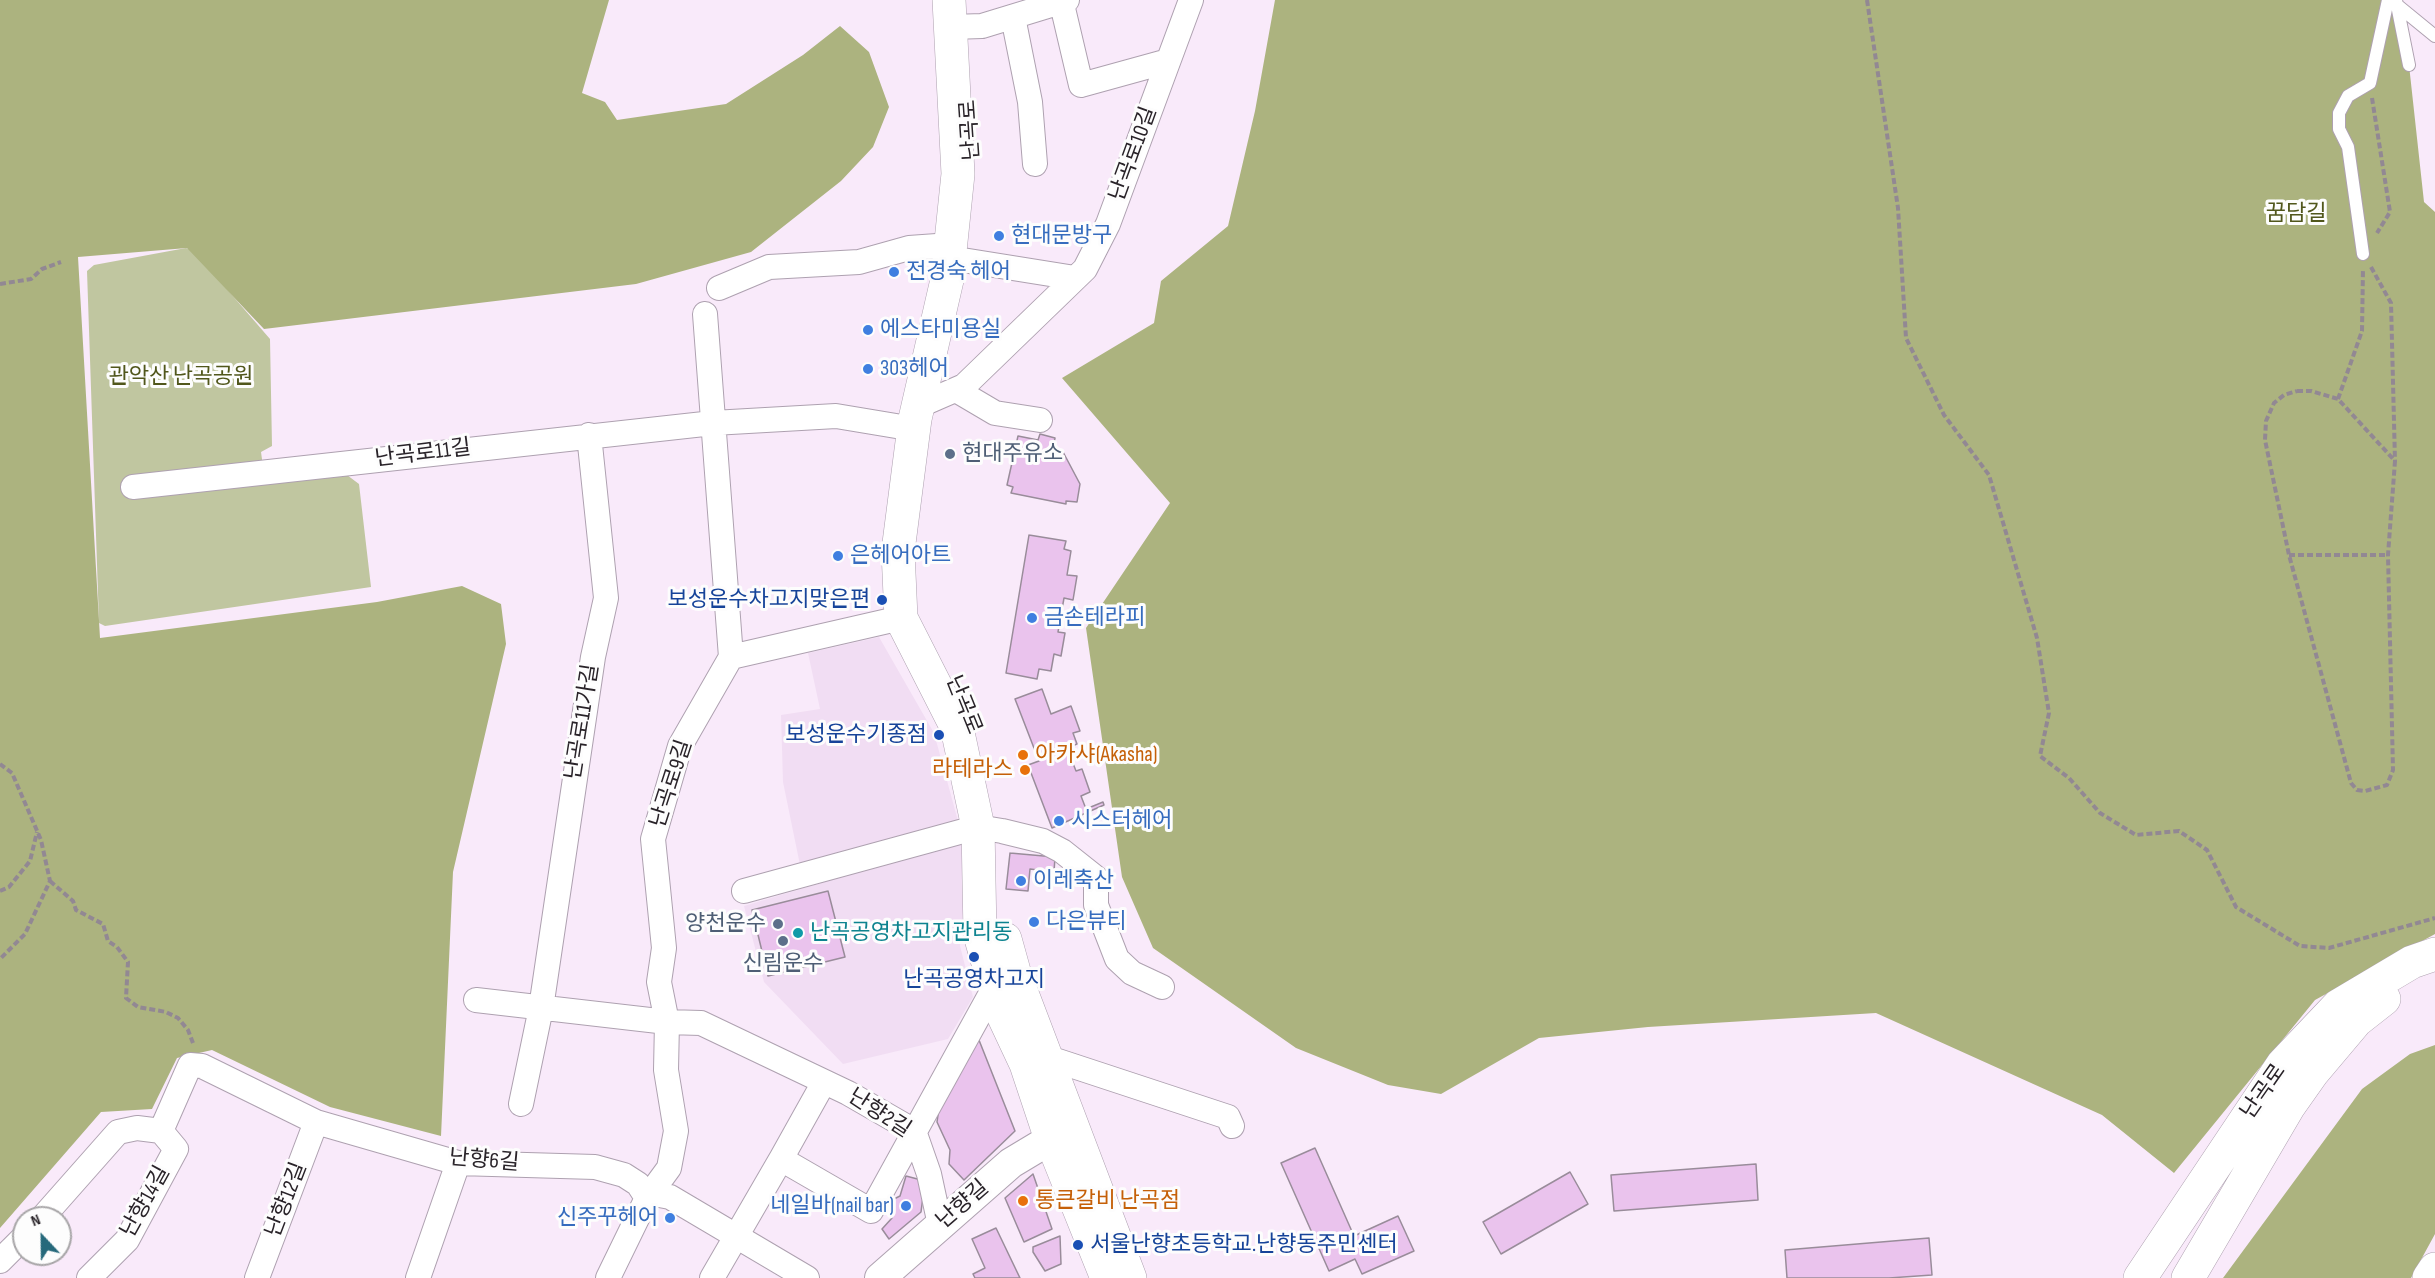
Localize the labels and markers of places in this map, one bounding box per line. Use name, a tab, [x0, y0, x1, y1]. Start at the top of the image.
place label: 현대문방구	[1011, 223, 1112, 249]
marker: 현대문방구	[992, 229, 1006, 243]
place label: 전경숙 헤어	[906, 259, 1011, 285]
marker: 전경숙 헤어	[887, 265, 901, 279]
place label: 에스타미용실	[880, 317, 1001, 343]
marker: 에스타미용실	[861, 323, 875, 337]
place label: 303헤어	[880, 356, 949, 382]
marker: 303헤어	[861, 362, 875, 376]
place label: 현대주유소	[962, 441, 1063, 467]
marker: 현대주유소	[943, 447, 957, 461]
place label: 은헤어아트	[850, 543, 951, 569]
marker: 은헤어아트	[831, 549, 845, 563]
place label: 보성운수차고지맞은편	[668, 587, 870, 613]
marker: 보성운수차고지맞은편	[875, 593, 889, 607]
place label: 금손테라피	[1044, 605, 1145, 631]
marker: 금손테라피	[1025, 611, 1039, 625]
place label: 보성운수기종점	[785, 722, 927, 748]
marker: 보성운수기종점	[932, 728, 946, 742]
place label: 아카샤(Akasha)	[1035, 742, 1158, 768]
marker: 아카샤(Akasha)	[1016, 748, 1030, 762]
place label: 라테라스	[932, 757, 1013, 783]
marker: 라테라스	[1018, 763, 1032, 777]
place label: 시스터헤어	[1071, 808, 1172, 834]
marker: 시스터헤어	[1052, 814, 1066, 828]
place label: 이레축산	[1033, 868, 1114, 894]
marker: 이레축산	[1014, 874, 1028, 888]
place label: 다은뷰티	[1046, 909, 1127, 935]
place label: 양천운수	[685, 911, 766, 937]
marker: 다은뷰티	[1027, 915, 1041, 929]
marker: 양천운수	[771, 917, 785, 931]
place label: 난곡공영차고지관리동	[810, 920, 1012, 946]
marker: 난곡공영차고지관리동	[791, 926, 805, 940]
marker: 신림운수	[776, 934, 790, 948]
marker: 난곡공영차고지	[967, 950, 981, 964]
place label: 신림운수	[743, 951, 823, 977]
place label: 난곡공영차고지	[903, 967, 1045, 993]
place label: 통큰갈비 난곡점	[1035, 1188, 1180, 1214]
place label: 네일바(nail bar)	[770, 1193, 894, 1219]
marker: 통큰갈비 난곡점	[1016, 1194, 1030, 1208]
marker: 네일바(nail bar)	[899, 1199, 913, 1213]
place label: 신주꾸헤어	[557, 1205, 658, 1231]
marker: 신주꾸헤어	[663, 1211, 677, 1225]
place label: 서울난향초등학교.난향동주민센터	[1090, 1232, 1398, 1258]
marker: 서울난향초등학교.난향동주민센터	[1071, 1238, 1085, 1252]

